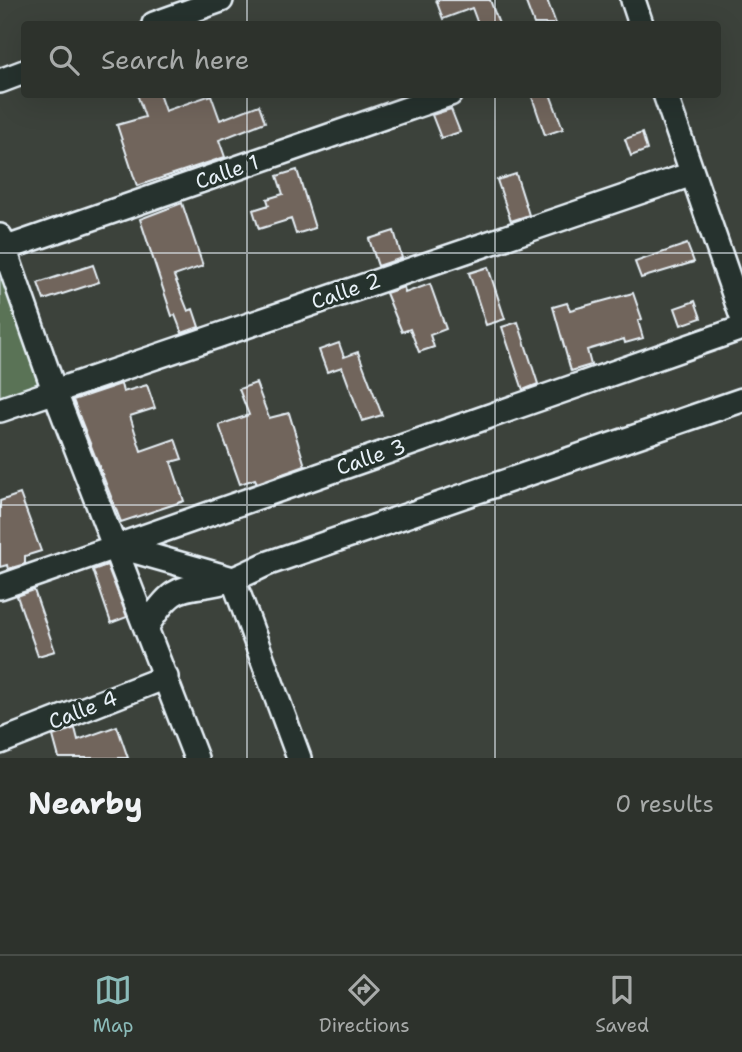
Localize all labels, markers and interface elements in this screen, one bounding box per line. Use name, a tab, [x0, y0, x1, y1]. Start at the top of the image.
search box	[21, 21, 721, 98]
icon: search	[45, 41, 83, 79]
text: Search here	[101, 42, 250, 77]
street label: Calle 1	[191, 148, 263, 196]
street label: Calle 2	[308, 266, 384, 316]
street label: Calle 3	[333, 432, 409, 482]
street label: Calle 4	[44, 684, 122, 736]
text: Nearby	[28, 783, 143, 824]
text: 0 results	[615, 789, 714, 819]
tab: Map	[93, 971, 133, 1038]
tab: Directions	[319, 971, 410, 1038]
tab: Saved	[595, 971, 649, 1038]

